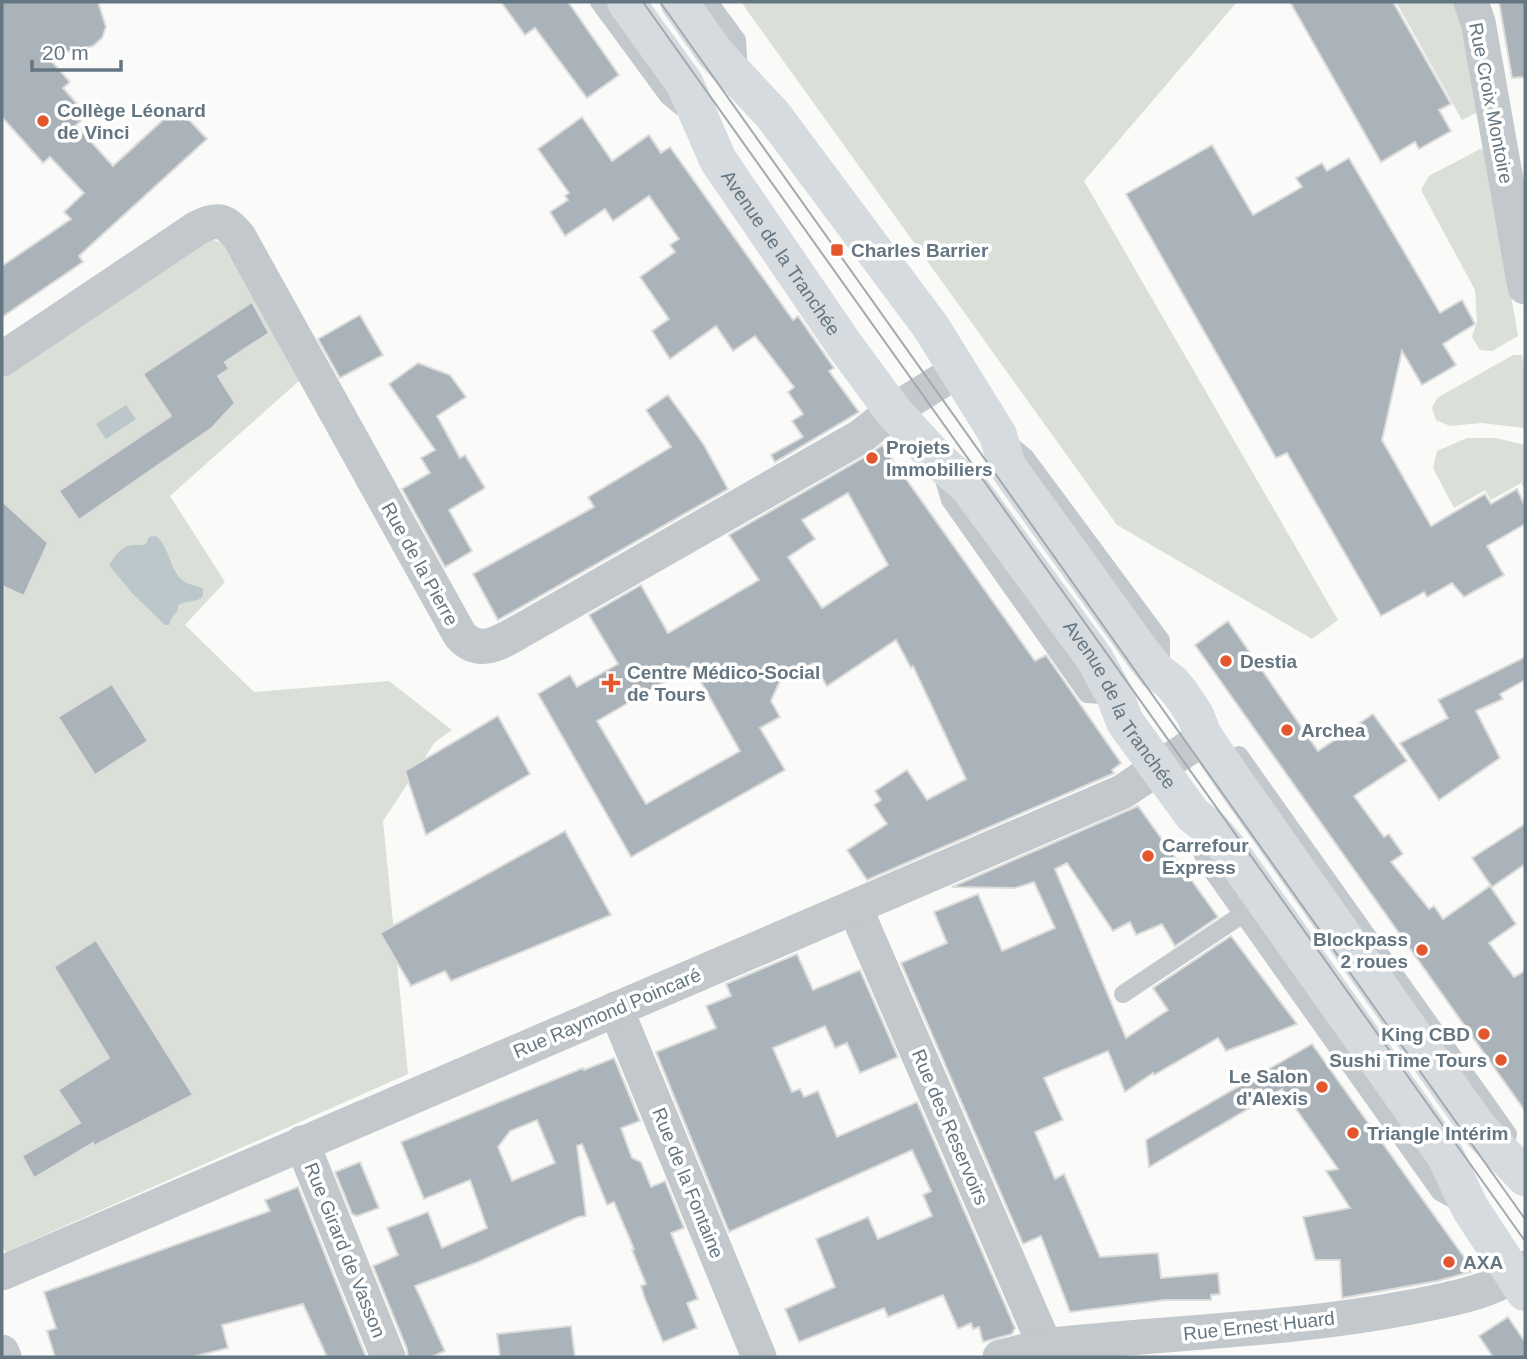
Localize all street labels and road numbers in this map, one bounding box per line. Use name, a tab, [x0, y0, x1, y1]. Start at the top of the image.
street label: Rue Croix Montoire	[1465, 21, 1517, 185]
street label: Avenue de la Tranchée	[718, 166, 845, 339]
street label: Rue de la Pierre	[378, 499, 462, 629]
street label: Avenue de la Tranchée	[1060, 616, 1181, 793]
street label: Rue Raymond Poincaré	[510, 964, 704, 1062]
street label: Rue des Reservoirs	[908, 1046, 992, 1208]
street label: Rue de la Fontaine	[648, 1105, 728, 1261]
street label: Rue Girard de Vasson	[300, 1160, 390, 1340]
street label: Rue Ernest Huard	[1182, 1308, 1336, 1344]

